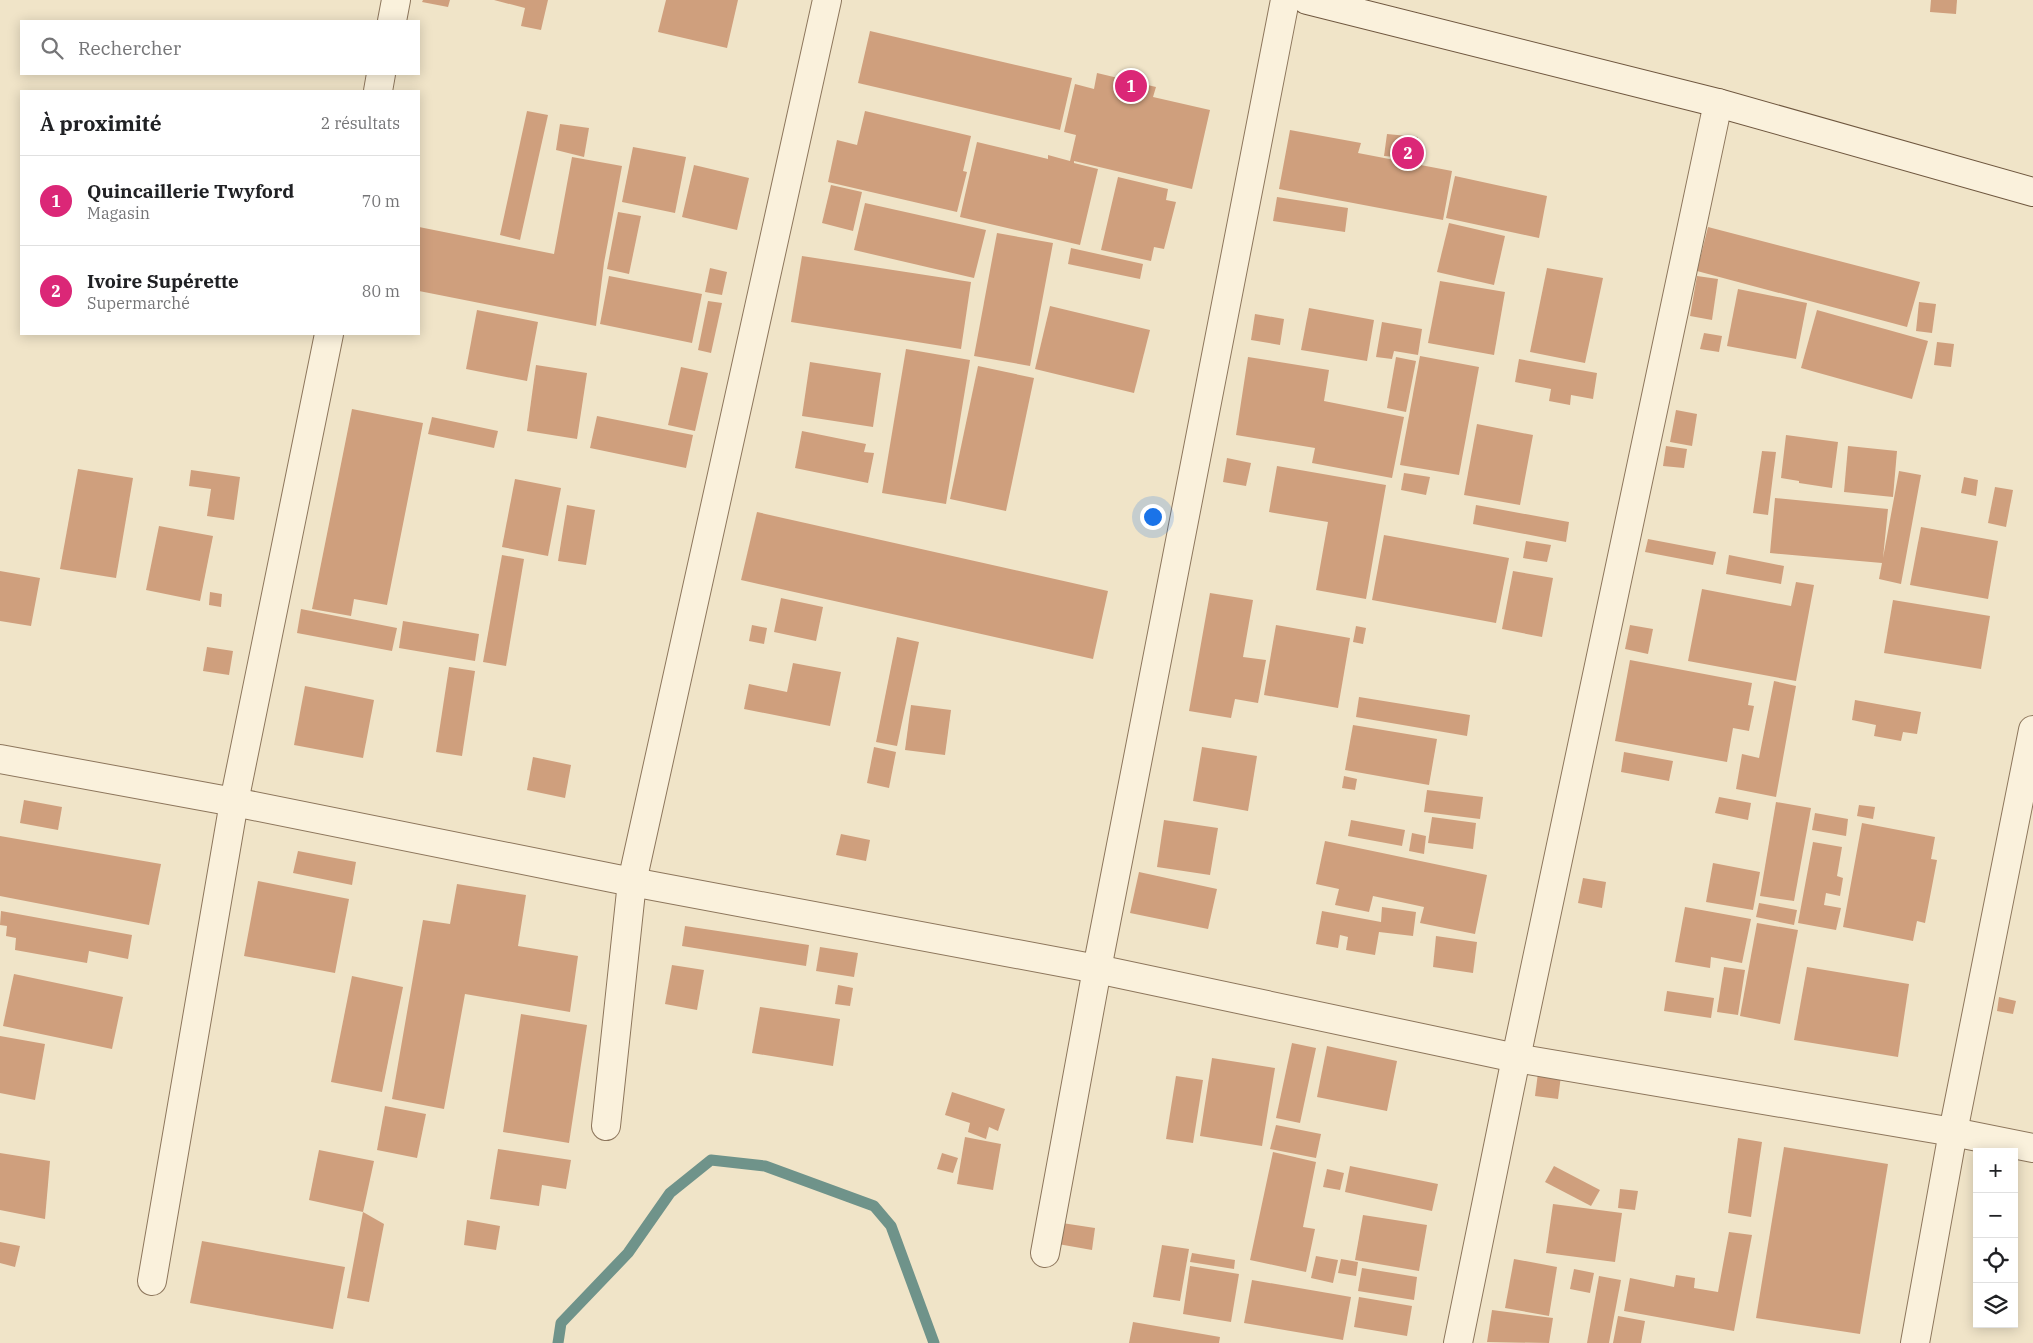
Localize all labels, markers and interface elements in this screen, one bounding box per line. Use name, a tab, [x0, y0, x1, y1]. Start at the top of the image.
search box	[20, 20, 420, 75]
icon: search	[38, 34, 66, 62]
text: Rechercher	[78, 36, 181, 60]
pin: 1	[1115, 67, 1147, 105]
text: À proximité	[40, 109, 162, 137]
text: 2 résultats	[321, 113, 400, 133]
pin: 2	[1392, 134, 1424, 172]
text: Quincaillerie Twyford	[87, 179, 294, 203]
text: 1	[51, 191, 61, 211]
text: 70 m	[362, 191, 400, 211]
text: Magasin	[87, 203, 150, 223]
text: Ivoire Supérette	[87, 269, 239, 293]
text: 2	[51, 281, 61, 301]
text: 80 m	[362, 281, 400, 301]
text: Supermarché	[87, 293, 190, 313]
your location	[1140, 504, 1166, 530]
map controls	[1973, 1148, 2018, 1328]
button: +	[1973, 1148, 2018, 1193]
button: −	[1973, 1193, 2018, 1238]
button: locate	[1973, 1238, 2018, 1283]
button: layers	[1973, 1283, 2018, 1328]

